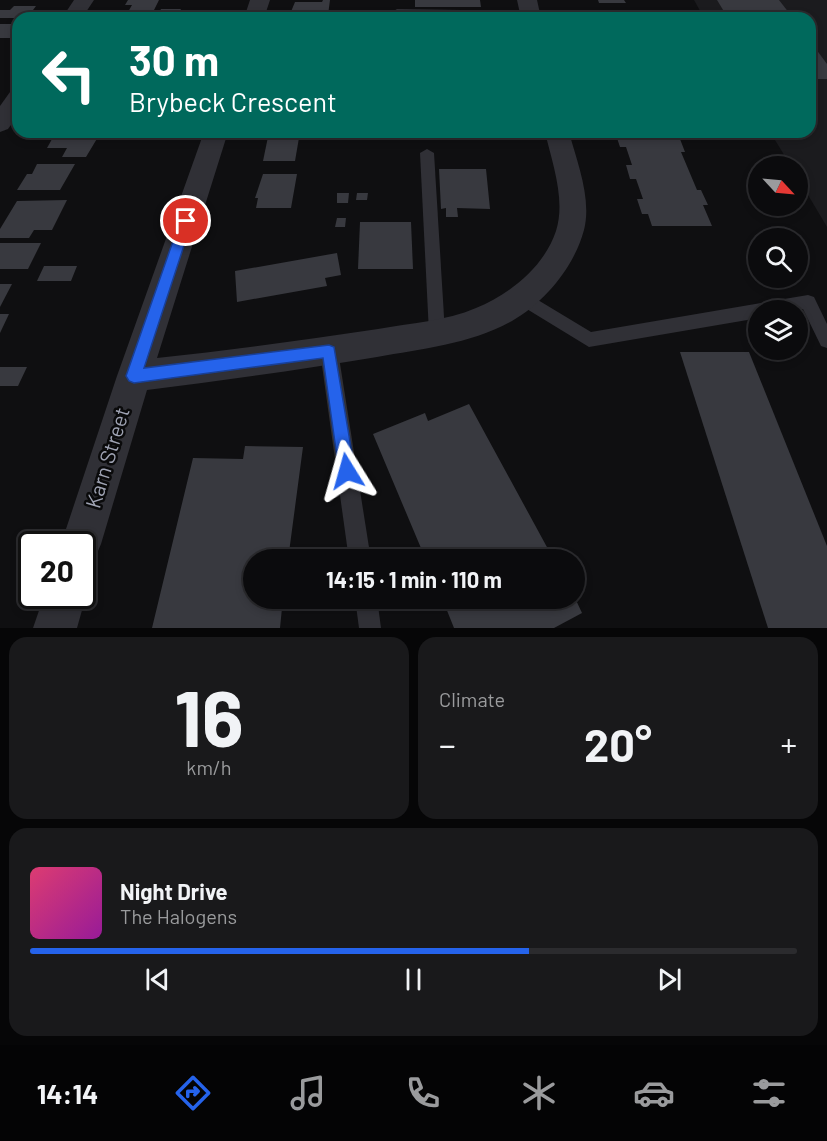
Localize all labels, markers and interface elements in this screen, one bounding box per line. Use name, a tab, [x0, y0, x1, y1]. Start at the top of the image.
text: 30 m	[129, 34, 219, 84]
icon: left	[30, 36, 108, 114]
text: Brybeck Crescent	[129, 85, 337, 117]
north arrow	[748, 156, 808, 216]
map controls	[748, 156, 808, 360]
pin	[160, 195, 211, 246]
icon: arrive	[169, 204, 202, 237]
button: search	[748, 228, 808, 288]
button: layers	[748, 300, 808, 360]
street label: Karn Street	[79, 404, 134, 511]
position arrow	[315, 439, 379, 503]
speed limit sign: 20	[18, 531, 96, 609]
text: 14:15 · 1 min · 110 m	[326, 566, 502, 592]
text: 16	[174, 669, 244, 763]
text: Climate	[439, 687, 505, 711]
text: 20°	[584, 717, 652, 771]
text: −	[439, 724, 456, 764]
text: +	[781, 724, 797, 764]
text: km/h	[186, 755, 232, 779]
text: Night Drive	[120, 878, 228, 904]
text: The Halogens	[120, 904, 237, 928]
icon: previous	[141, 963, 174, 996]
icon: pause	[397, 963, 430, 996]
icon: next	[653, 963, 686, 996]
icon: directions	[172, 1072, 214, 1114]
icon: music	[287, 1072, 329, 1114]
icon: phone	[402, 1072, 444, 1114]
icon: climate	[518, 1072, 560, 1114]
icon: car	[633, 1072, 675, 1114]
icon: filters	[748, 1072, 790, 1114]
text: 14:14	[37, 1077, 98, 1109]

